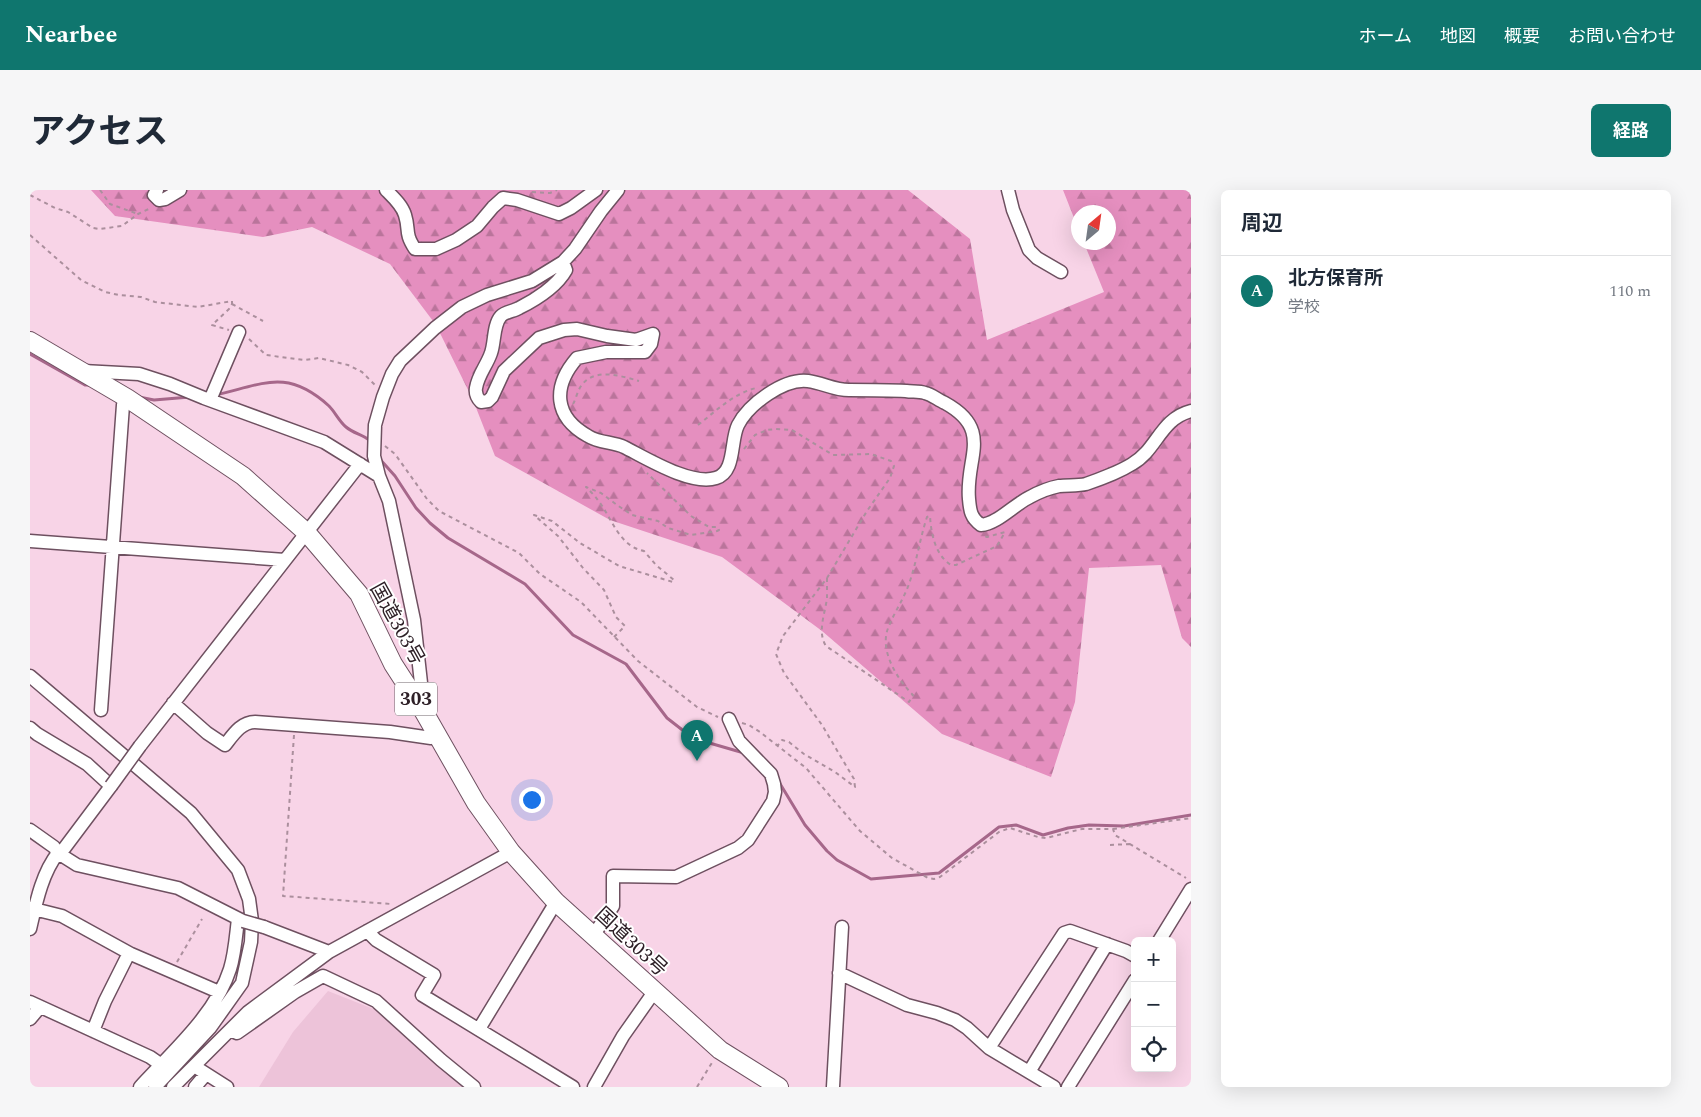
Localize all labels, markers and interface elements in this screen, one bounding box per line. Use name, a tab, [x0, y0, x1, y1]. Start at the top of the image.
text: Nearbee	[25, 17, 117, 53]
text: ホーム	[1359, 23, 1412, 50]
text: 地図	[1440, 23, 1476, 50]
text: 概要	[1504, 23, 1540, 50]
text: お問い合わせ	[1568, 23, 1676, 50]
button: 経路	[1591, 104, 1671, 157]
text: アクセス	[30, 106, 168, 159]
north arrow	[1071, 205, 1116, 250]
text: 周辺	[1241, 208, 1283, 240]
text: 北方保育所	[1288, 264, 1383, 293]
text: A	[1251, 279, 1263, 303]
text: 110 m	[1609, 279, 1651, 303]
text: 学校	[1288, 295, 1320, 319]
street label: 国道303号	[362, 577, 432, 671]
road number: 303	[395, 682, 437, 716]
pin: A	[681, 720, 713, 761]
your location	[519, 787, 545, 813]
street label: 国道303号	[588, 900, 674, 984]
map controls	[1131, 937, 1176, 1072]
button: +	[1131, 937, 1176, 982]
button: −	[1131, 982, 1176, 1027]
button: locate	[1131, 1027, 1176, 1072]

